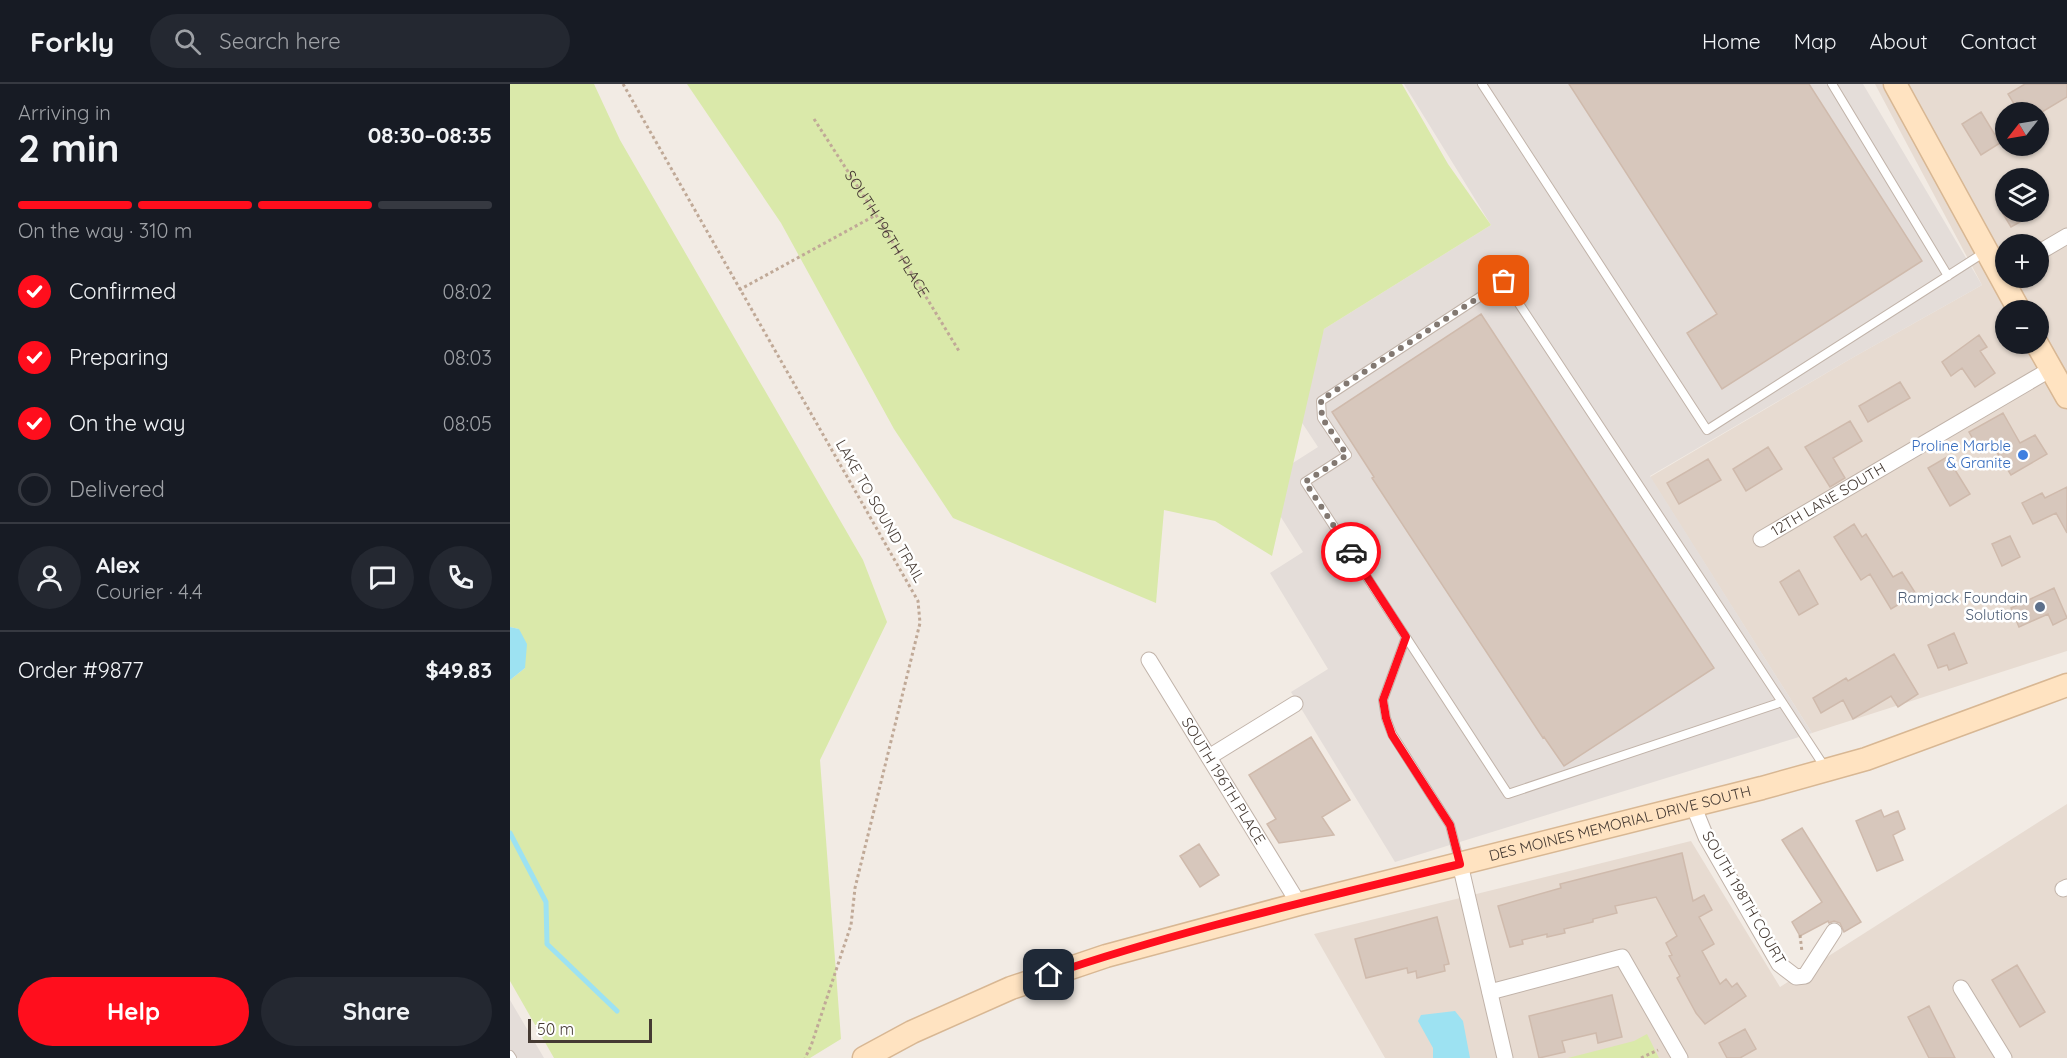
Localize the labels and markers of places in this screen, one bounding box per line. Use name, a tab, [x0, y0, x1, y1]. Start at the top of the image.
pin	[1478, 255, 1529, 306]
place label: Proline Marble & Granite	[1912, 436, 2011, 472]
marker: Proline Marble & Granite	[2016, 448, 2030, 462]
place label: Ramjack Foundain Solutions	[1897, 588, 2028, 624]
marker: Ramjack Foundain Solutions	[2033, 600, 2047, 614]
pin	[1023, 949, 1074, 1000]

